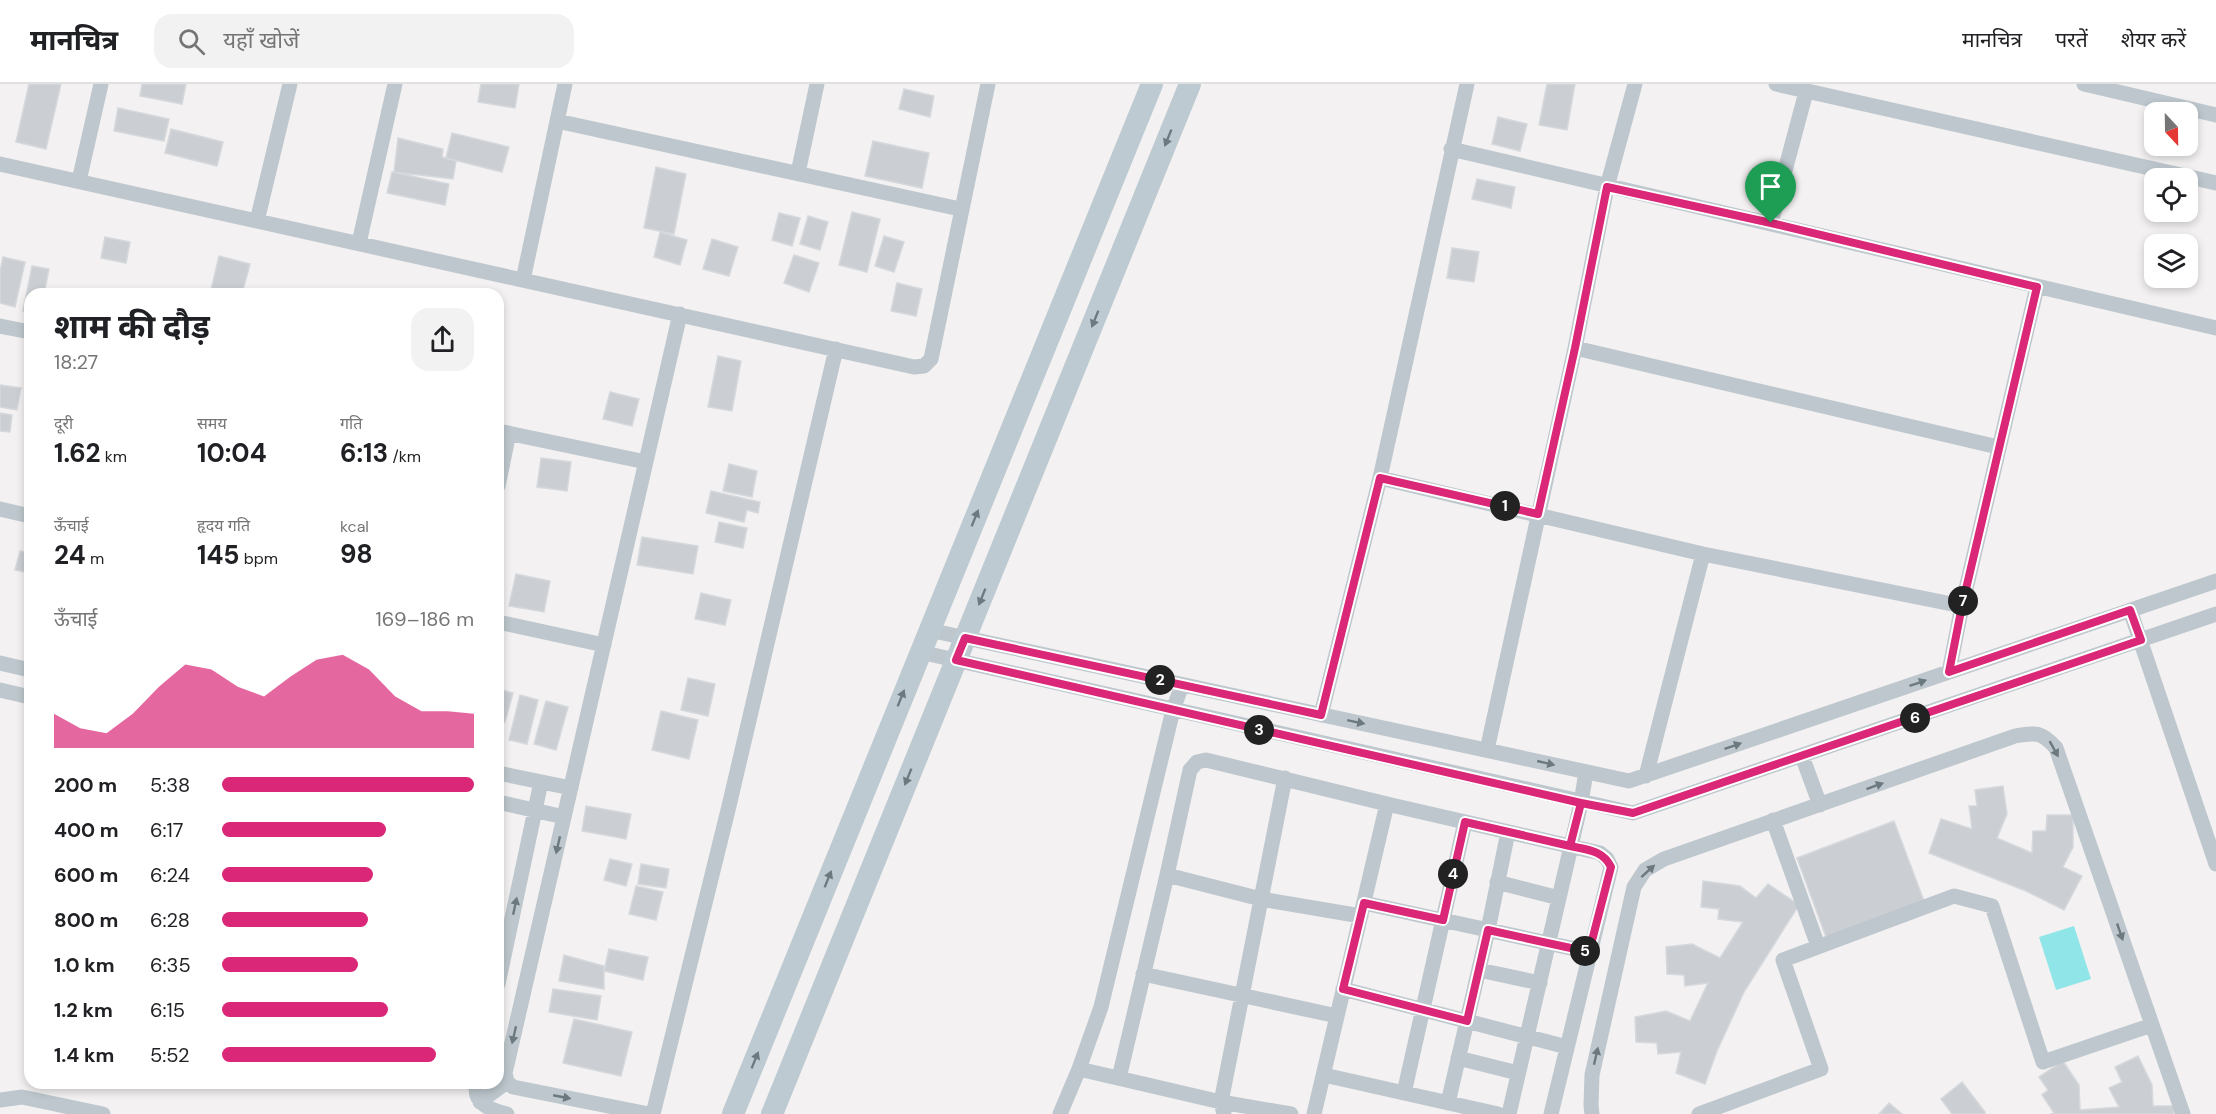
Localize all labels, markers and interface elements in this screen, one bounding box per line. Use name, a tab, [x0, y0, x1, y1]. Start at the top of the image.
search box	[154, 14, 574, 68]
text: मानचित्र	[30, 22, 118, 59]
icon: search	[175, 25, 208, 58]
text: यहाँ खोजें	[223, 26, 299, 55]
text: मानचित्र	[1962, 26, 2022, 54]
text: परतें	[2055, 26, 2088, 54]
text: शेयर करें	[2121, 26, 2186, 54]
north arrow	[2144, 102, 2198, 156]
map controls	[2144, 102, 2198, 288]
one-way arrow	[1163, 129, 1172, 147]
pin	[1745, 161, 1796, 223]
button: locate	[2144, 168, 2198, 222]
icon: arrive	[1754, 170, 1787, 203]
button: layers	[2144, 234, 2198, 288]
text: शाम की दौड़	[54, 305, 210, 348]
button: share	[411, 308, 474, 371]
one-way arrow	[1090, 310, 1099, 328]
text: 18:27	[54, 349, 98, 375]
text: दूरी	[54, 413, 73, 434]
text: समय	[197, 413, 227, 434]
text: गति	[340, 413, 362, 434]
text: 1.62	[54, 436, 100, 470]
text: 10:04	[197, 436, 267, 470]
text: 6:13	[340, 436, 388, 470]
text: km	[100, 446, 127, 467]
text: /km	[388, 446, 421, 467]
pin: 1	[1490, 491, 1520, 521]
text: 1	[1502, 495, 1508, 516]
one-way arrow	[970, 508, 980, 526]
text: ऊँचाई	[54, 515, 89, 536]
text: हृदय गति	[197, 515, 250, 536]
text: kcal	[340, 516, 369, 537]
text: 98	[340, 537, 373, 571]
text: 24	[54, 538, 86, 572]
text: 145	[197, 538, 240, 572]
text: m	[86, 548, 104, 569]
text: bpm	[240, 548, 278, 569]
pin: 7	[1948, 586, 1978, 616]
one-way arrow	[977, 588, 986, 606]
text: 7	[1959, 590, 1967, 611]
text: ऊँचाई	[54, 606, 97, 632]
text: 169–186 m	[376, 606, 474, 632]
pin: 2	[1145, 665, 1175, 695]
text: 2	[1155, 669, 1165, 690]
one-way arrow	[1909, 677, 1927, 687]
one-way arrow	[896, 689, 906, 707]
pin: 6	[1900, 703, 1930, 733]
text: 6	[1910, 707, 1920, 728]
pin: 3	[1244, 715, 1274, 745]
one-way arrow	[1346, 718, 1365, 727]
text: 3	[1254, 719, 1264, 740]
one-way arrow	[1725, 740, 1743, 750]
one-way arrow	[2049, 741, 2059, 758]
one-way arrow	[1537, 759, 1556, 769]
one-way arrow	[903, 769, 913, 787]
text: 200 m	[54, 772, 117, 798]
text: 5:38	[150, 772, 190, 798]
one-way arrow	[1866, 780, 1884, 790]
text: 400 m	[54, 817, 119, 843]
text: 6:17	[150, 817, 184, 843]
one-way arrow	[552, 836, 562, 855]
pin: 4	[1438, 859, 1468, 889]
text: 600 m	[54, 862, 118, 888]
text: 6:24	[150, 862, 190, 888]
text: 4	[1448, 863, 1458, 884]
one-way arrow	[1640, 864, 1655, 878]
one-way arrow	[824, 870, 833, 888]
one-way arrow	[510, 897, 520, 915]
text: 800 m	[54, 907, 118, 933]
text: 6:28	[150, 907, 190, 933]
one-way arrow	[2115, 923, 2125, 941]
pin: 5	[1570, 936, 1600, 966]
text: 5	[1580, 940, 1590, 961]
text: 1.0 km	[54, 952, 115, 978]
text: 6:35	[150, 952, 191, 978]
text: 1.2 km	[54, 997, 113, 1023]
text: 6:15	[150, 997, 185, 1023]
one-way arrow	[509, 1026, 518, 1045]
text: 1.4 km	[54, 1042, 114, 1068]
text: 5:52	[150, 1042, 190, 1068]
one-way arrow	[1592, 1047, 1602, 1065]
one-way arrow	[751, 1051, 760, 1069]
one-way arrow	[553, 1093, 572, 1102]

